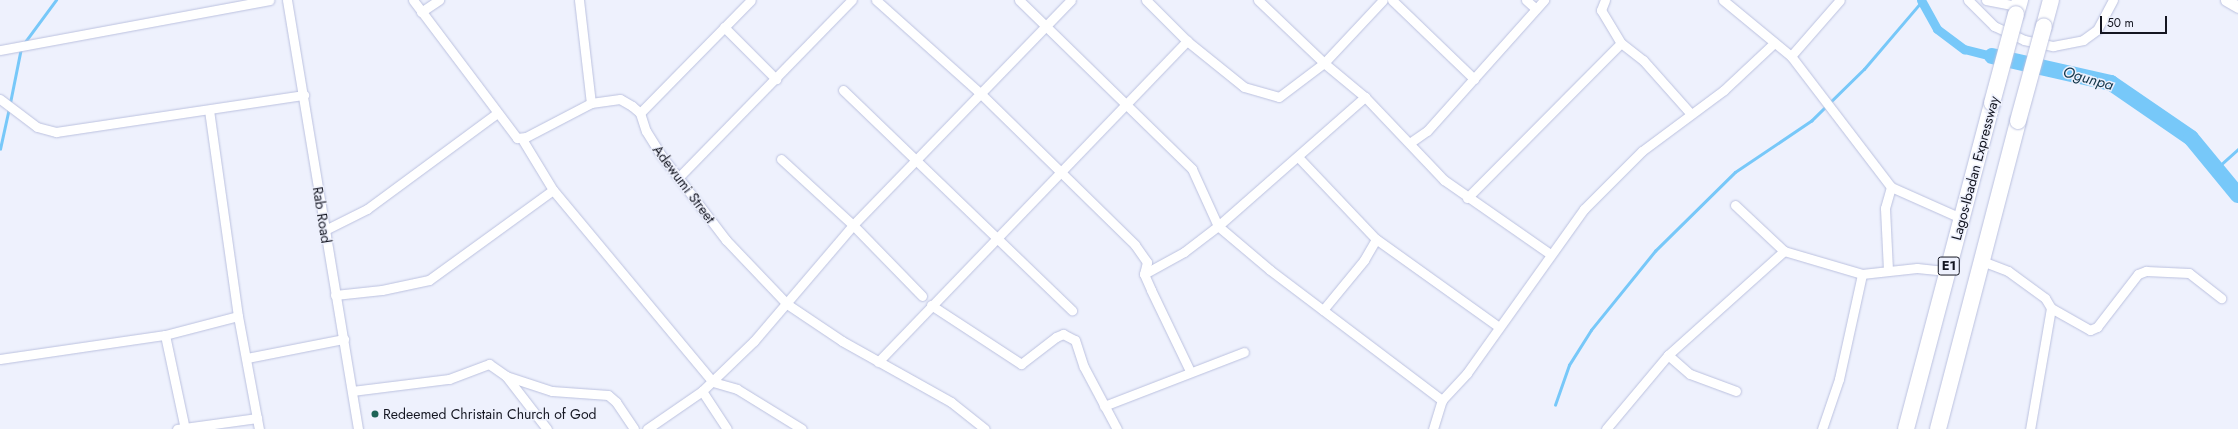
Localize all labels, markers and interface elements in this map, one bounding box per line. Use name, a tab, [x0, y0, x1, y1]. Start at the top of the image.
scale bar	[2102, 8, 2169, 34]
text: 50 m	[2107, 14, 2134, 32]
water label: Ogunpa	[2061, 63, 2115, 95]
street label: Lagos-Ibadan Expressway	[1948, 94, 2002, 242]
street label: Adewumi Street	[649, 142, 719, 226]
street label: Rab Road	[309, 186, 335, 244]
road number: E1	[1937, 255, 1961, 277]
place label: Redeemed Christain Church of God	[383, 406, 597, 422]
marker: Redeemed Christain Church of God	[370, 409, 380, 419]

